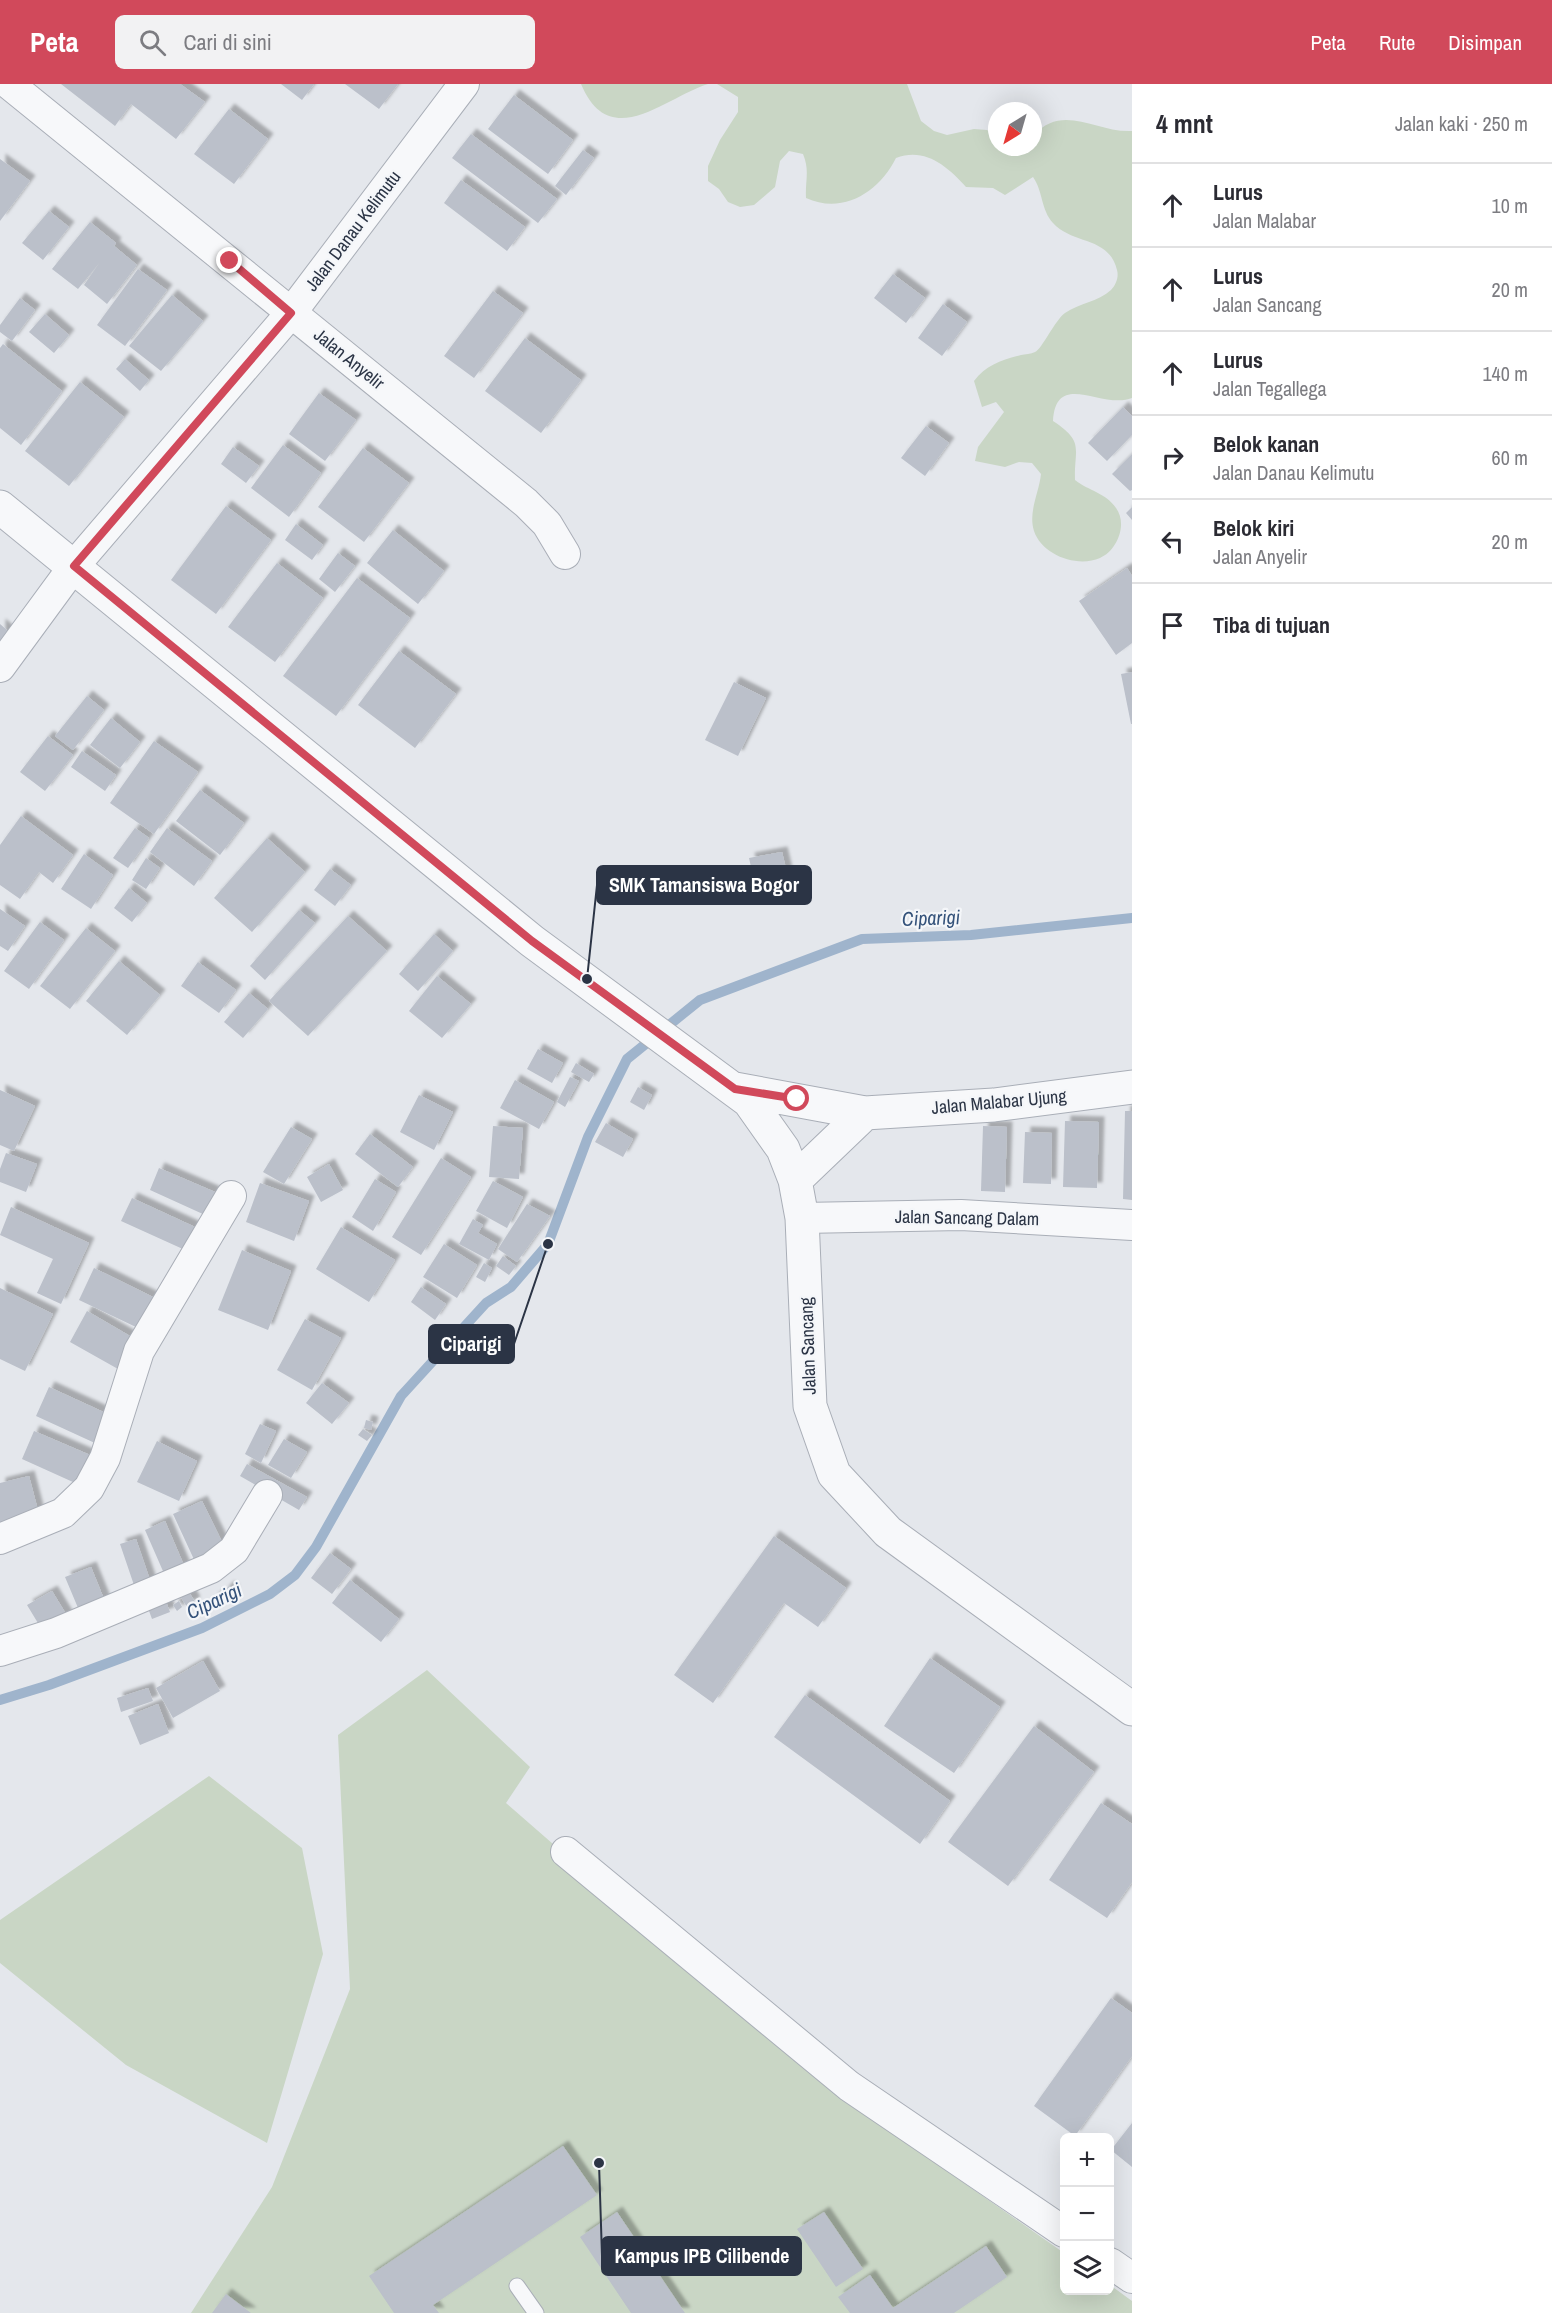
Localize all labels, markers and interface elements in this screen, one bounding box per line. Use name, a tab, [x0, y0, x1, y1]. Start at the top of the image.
search box	[115, 15, 535, 69]
text: Peta	[30, 23, 79, 61]
icon: search	[136, 26, 169, 59]
text: Cari di sini	[184, 27, 272, 57]
text: Peta	[1310, 28, 1346, 57]
text: Rute	[1379, 28, 1415, 57]
text: Disimpan	[1448, 28, 1522, 57]
north arrow	[988, 102, 1042, 156]
text: 4 mnt	[1156, 106, 1213, 141]
text: Jalan kaki · 250 m	[1395, 110, 1528, 137]
street label: Jalan Danau Kelimutu	[299, 165, 406, 296]
text: Lurus	[1213, 177, 1263, 207]
icon: ahead	[1156, 189, 1189, 222]
text: 10 m	[1492, 192, 1528, 219]
text: Jalan Malabar	[1213, 207, 1316, 234]
route end	[216, 247, 242, 273]
text: Lurus	[1213, 261, 1263, 291]
icon: ahead	[1156, 273, 1189, 306]
text: 20 m	[1492, 276, 1528, 303]
text: Jalan Sancang	[1213, 291, 1322, 318]
street label: Jalan Anyelir	[309, 322, 390, 395]
text: Lurus	[1213, 345, 1263, 375]
icon: ahead	[1156, 357, 1189, 390]
text: 140 m	[1482, 360, 1528, 387]
text: Jalan Tegallega	[1213, 375, 1327, 402]
text: Belok kanan	[1213, 429, 1319, 459]
icon: right	[1156, 441, 1189, 474]
text: 60 m	[1492, 444, 1528, 471]
text: Jalan Danau Kelimutu	[1213, 459, 1374, 486]
text: Belok kiri	[1213, 513, 1294, 543]
icon: left	[1156, 525, 1189, 558]
text: 20 m	[1492, 528, 1528, 555]
text: Jalan Anyelir	[1213, 543, 1307, 570]
icon: arrive	[1156, 609, 1189, 642]
text: Tiba di tujuan	[1213, 610, 1330, 640]
callout: SMK Tamansiswa Bogor	[597, 866, 811, 904]
text: SMK Tamansiswa Bogor	[609, 871, 800, 898]
water label: Ciparigi	[901, 903, 961, 932]
street label: Jalan Malabar Ujung	[930, 1083, 1068, 1120]
route start	[783, 1085, 809, 1111]
street label: Jalan Sancang Dalam	[895, 1204, 1039, 1231]
street label: Jalan Sancang	[793, 1296, 822, 1395]
callout: Ciparigi	[429, 1325, 514, 1363]
text: Ciparigi	[440, 1330, 502, 1357]
water label: Ciparigi	[182, 1576, 246, 1625]
map controls	[1060, 2133, 1114, 2295]
button: +	[1060, 2133, 1114, 2187]
button: −	[1060, 2187, 1114, 2241]
callout: Kampus IPB Cilibende	[602, 2237, 801, 2275]
button: layers	[1060, 2241, 1114, 2295]
text: Kampus IPB Cilibende	[615, 2242, 789, 2269]

